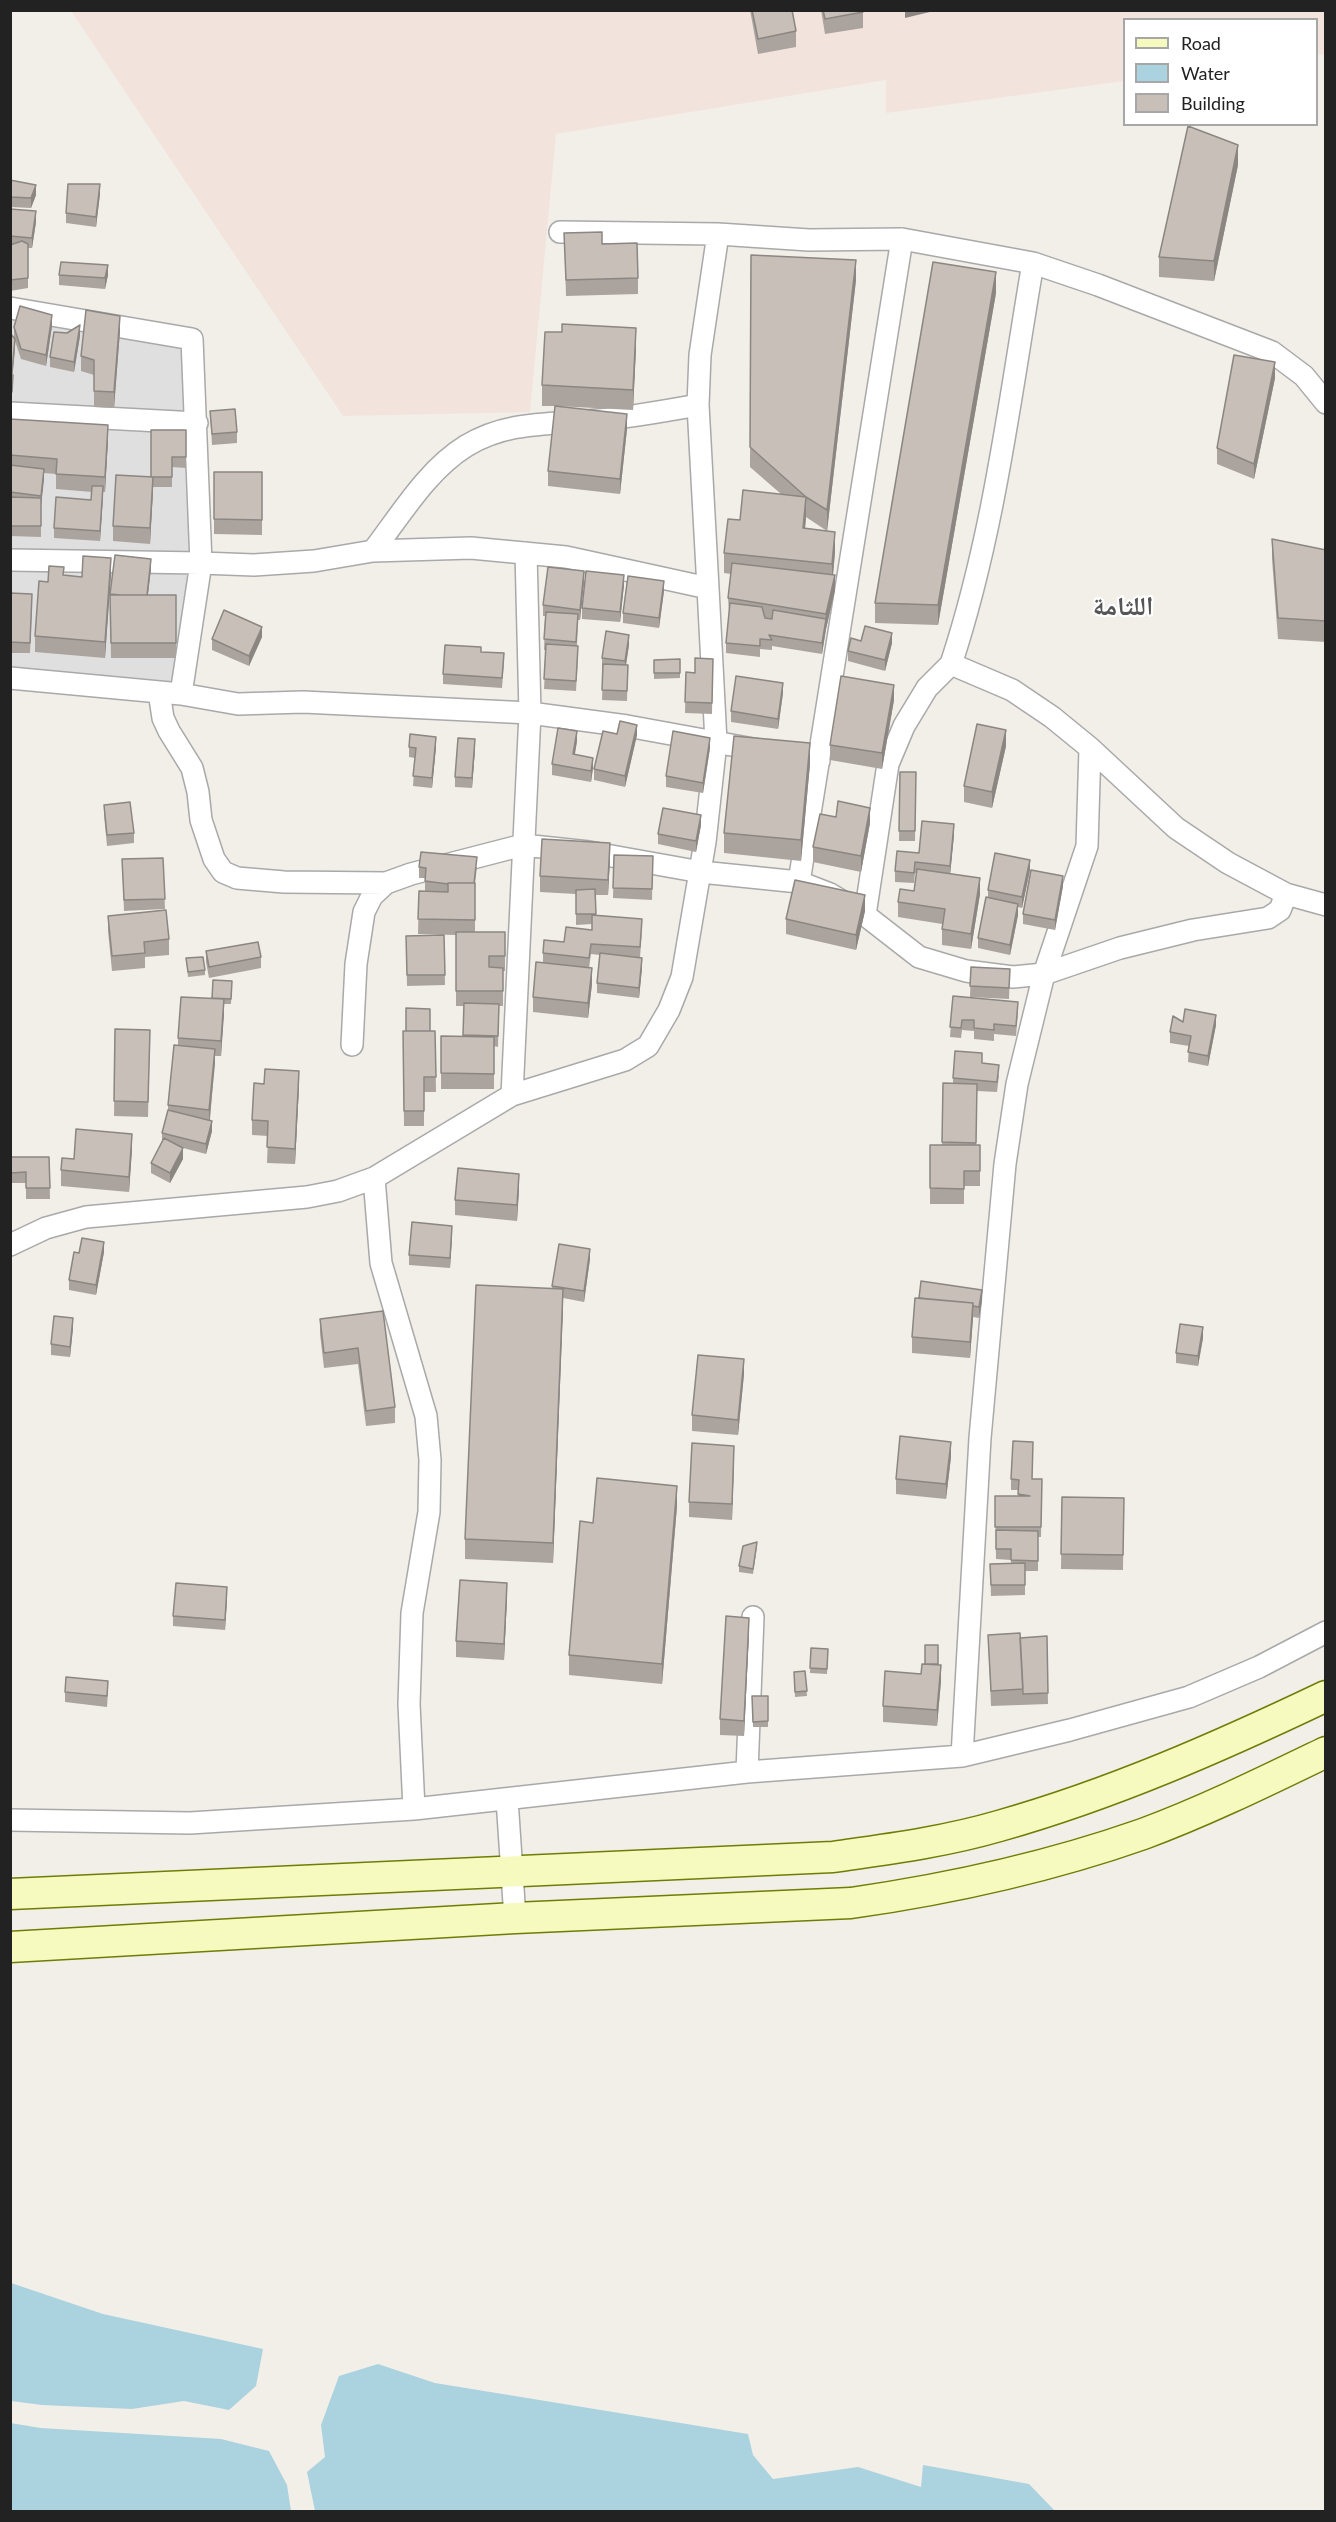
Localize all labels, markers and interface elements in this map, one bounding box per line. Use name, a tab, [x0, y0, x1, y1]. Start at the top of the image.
legend	[1123, 18, 1318, 126]
text: Road	[1181, 32, 1221, 54]
text: Water	[1181, 62, 1230, 84]
text: Building	[1181, 92, 1245, 114]
district label: اللثامة	[1093, 591, 1153, 623]

